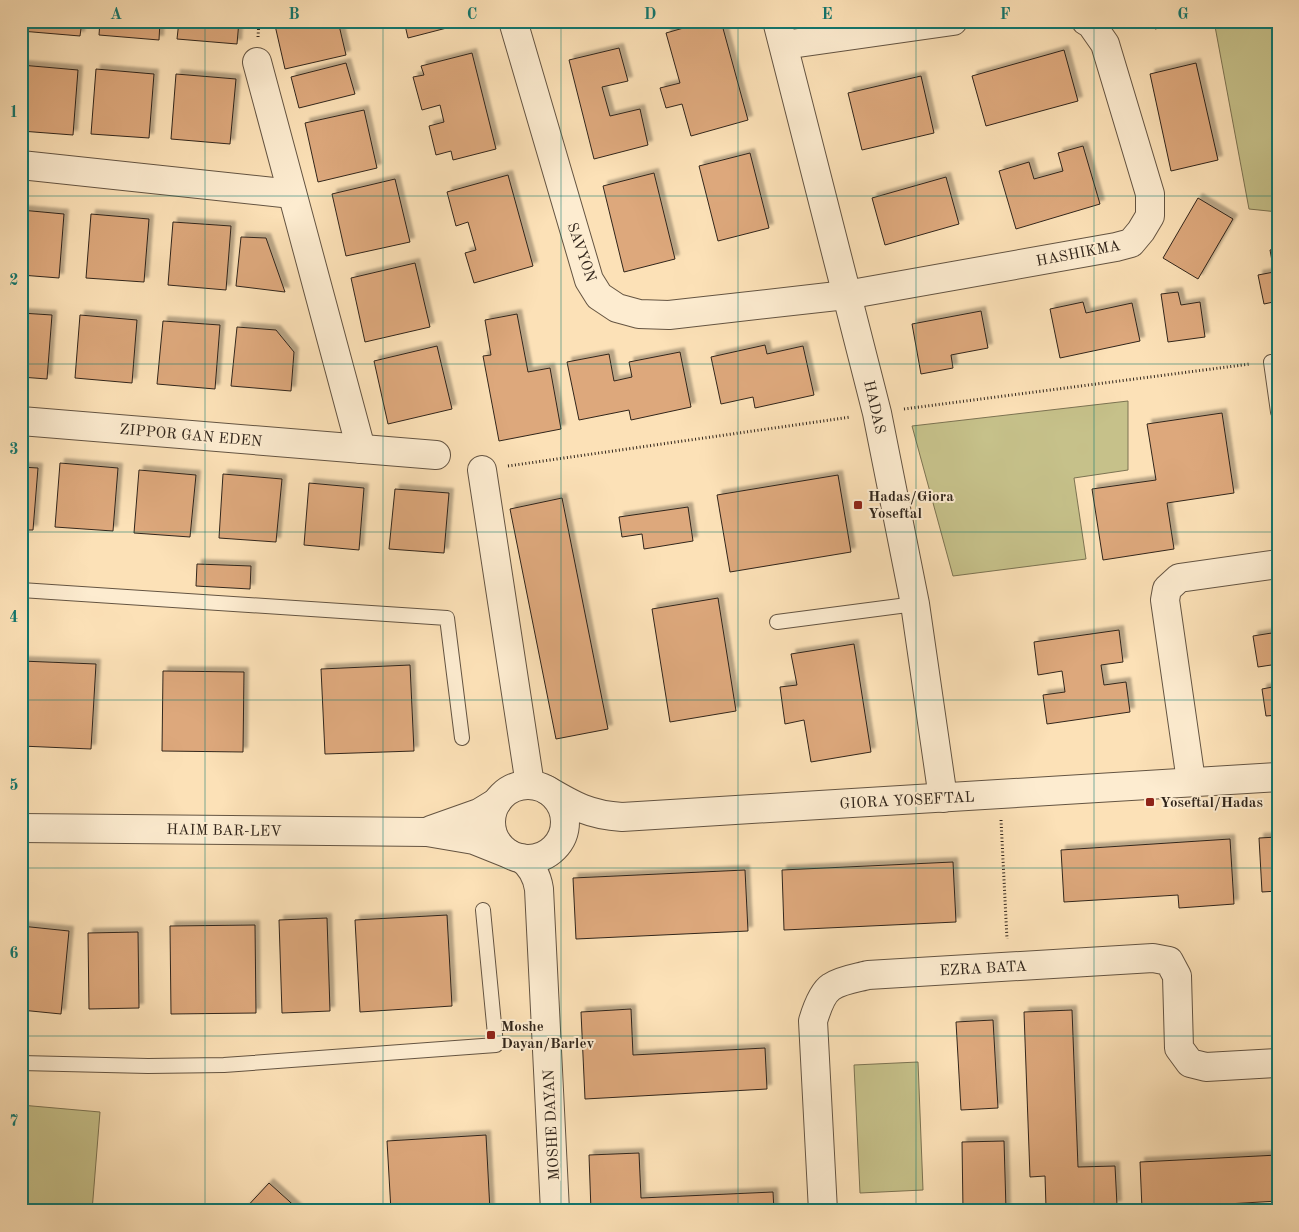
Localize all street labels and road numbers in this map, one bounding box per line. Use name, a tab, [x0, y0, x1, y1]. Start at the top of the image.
street label: SAVYON	[563, 221, 598, 285]
street label: HASHIKMA	[1035, 239, 1122, 270]
street label: HADAS	[860, 379, 887, 436]
street label: ZIPPOR GAN EDEN	[119, 423, 263, 450]
street label: GIORA YOSEFTAL	[839, 790, 975, 813]
street label: HAIM BAR-LEV	[166, 823, 282, 840]
street label: EZRA BATA	[939, 960, 1028, 979]
street label: MOSHE DAYAN	[542, 1068, 563, 1181]

